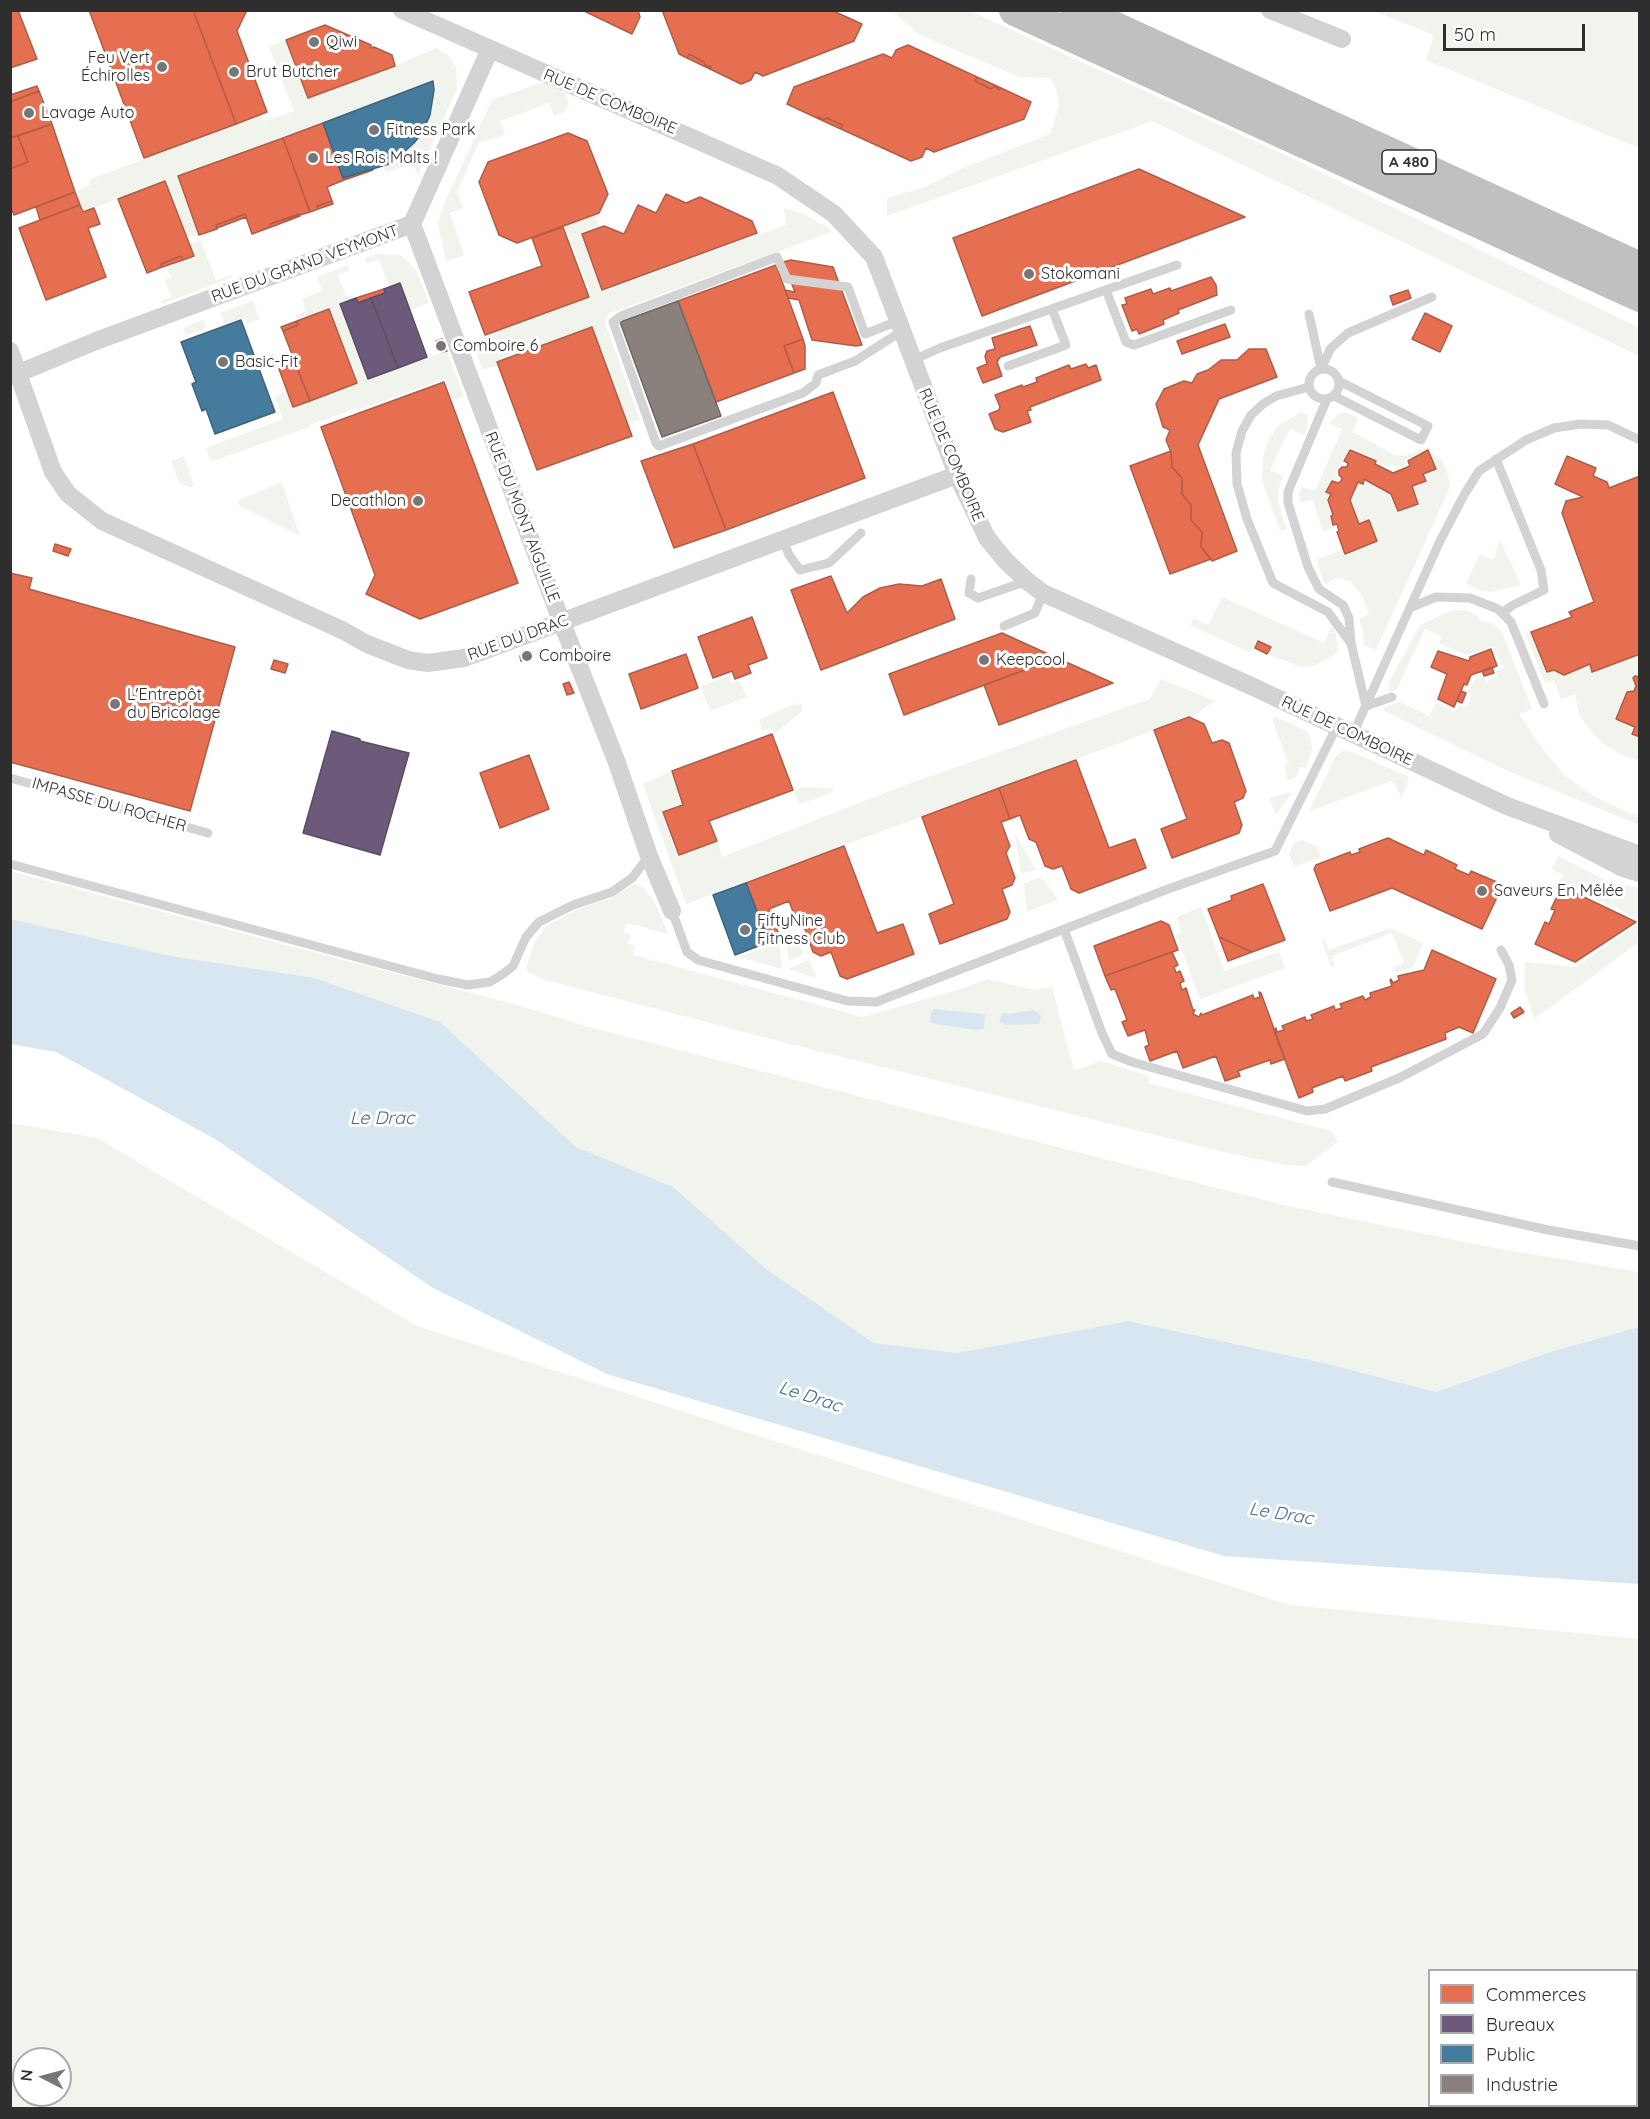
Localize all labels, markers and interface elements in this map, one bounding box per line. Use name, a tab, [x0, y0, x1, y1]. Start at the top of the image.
scale bar	[1446, 12, 1588, 50]
text: 50 m	[1454, 23, 1496, 46]
place label: Qiwi	[326, 32, 357, 52]
marker: Qiwi	[307, 35, 321, 49]
place label: Feu Vert Échirolles	[81, 48, 150, 86]
marker: Feu Vert Échirolles	[155, 60, 169, 74]
place label: Brut Butcher	[246, 62, 339, 82]
marker: Brut Butcher	[227, 65, 241, 79]
street label: RUE DE COMBOIRE	[540, 65, 680, 139]
place label: Lavage Auto	[41, 103, 135, 123]
marker: Lavage Auto	[22, 106, 36, 120]
place label: Fitness Park	[386, 120, 475, 140]
marker: Fitness Park	[367, 123, 381, 137]
place label: Les Rois Malts !	[325, 148, 437, 168]
road number: A 480	[1382, 150, 1436, 174]
marker: Les Rois Malts !	[306, 151, 320, 165]
street label: RUE DU GRAND VEYMONT	[209, 221, 401, 307]
place label: Stokomani	[1041, 264, 1120, 284]
marker: Stokomani	[1022, 267, 1036, 281]
place label: Comboire 6	[453, 336, 538, 356]
marker: Comboire 6	[434, 339, 448, 353]
place label: Basic-Fit	[235, 352, 298, 372]
marker: Basic-Fit	[216, 355, 230, 369]
street label: RUE DE COMBOIRE	[914, 385, 988, 525]
street label: RUE DU MONT AIGUILLE	[481, 429, 563, 605]
place label: Decathlon	[330, 491, 406, 511]
marker: Decathlon	[411, 494, 425, 508]
street label: RUE DU DRAC	[465, 611, 571, 665]
place label: Comboire	[539, 646, 611, 666]
marker: Comboire	[520, 649, 534, 663]
place label: Keepcool	[996, 650, 1066, 670]
marker: Keepcool	[977, 653, 991, 667]
place label: L'Entrepôt du Bricolage	[127, 685, 220, 723]
street label: RUE DE COMBOIRE	[1278, 692, 1416, 770]
marker: L'Entrepôt du Bricolage	[108, 697, 122, 711]
street label: IMPASSE DU ROCHER	[30, 774, 188, 836]
place label: Saveurs En Mêlée	[1494, 881, 1624, 901]
marker: Saveurs En Mêlée	[1475, 884, 1489, 898]
place label: FiftyNine Fitness Club	[757, 911, 845, 949]
marker: FiftyNine Fitness Club	[738, 923, 752, 937]
water label: Le Drac	[350, 1108, 414, 1130]
water label: Le Drac	[776, 1377, 844, 1417]
water label: Le Drac	[1247, 1498, 1315, 1530]
legend	[1428, 1969, 1638, 2107]
text: Commerces	[1486, 1983, 1586, 2006]
text: Bureaux	[1486, 2013, 1554, 2036]
text: Public	[1486, 2043, 1535, 2066]
north arrow	[12, 2047, 72, 2107]
text: N	[16, 2068, 37, 2082]
text: Industrie	[1486, 2073, 1558, 2096]

